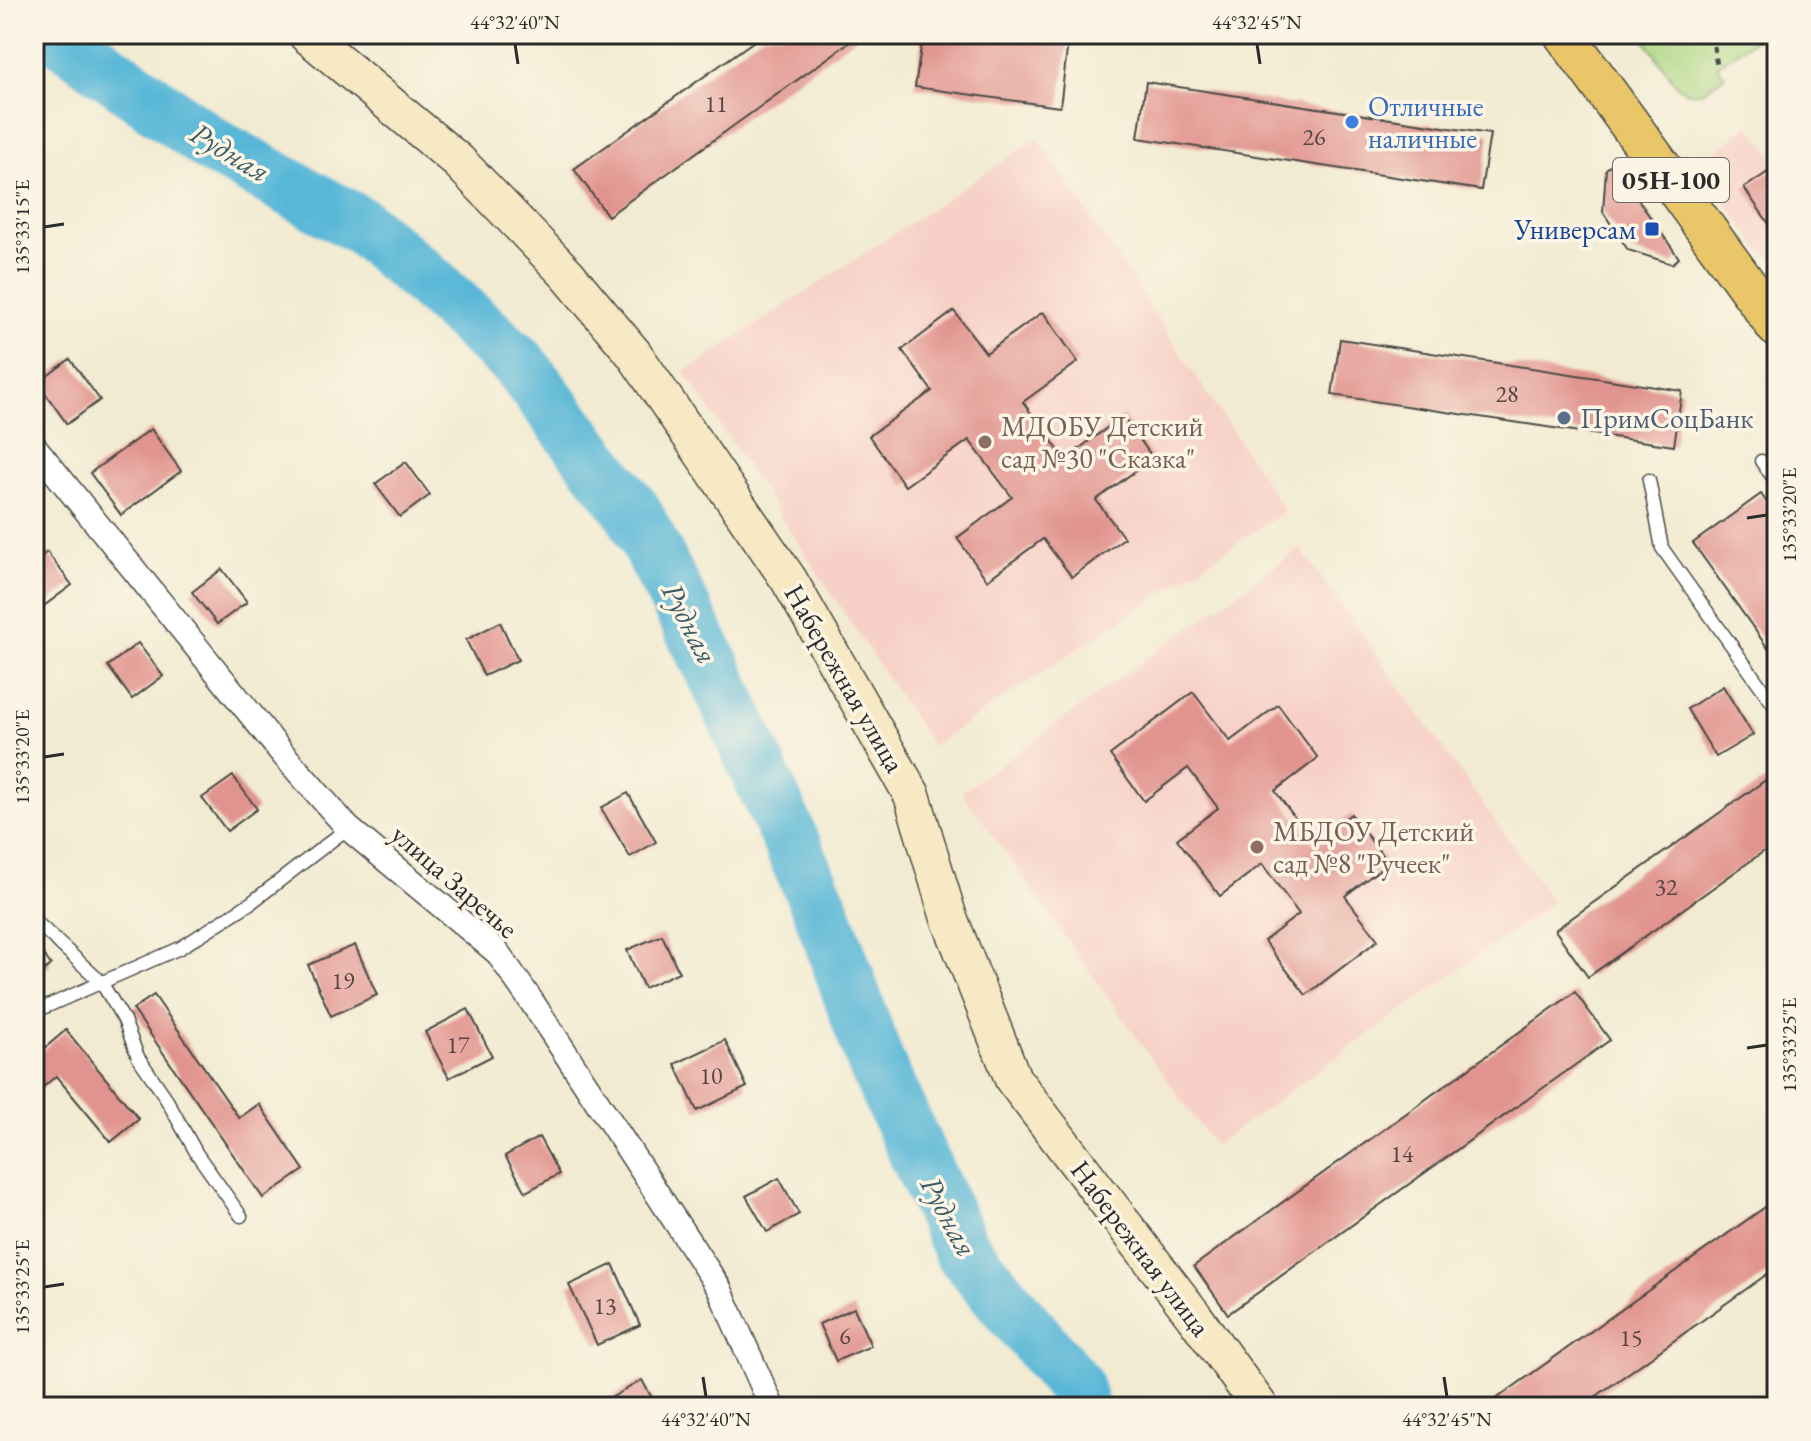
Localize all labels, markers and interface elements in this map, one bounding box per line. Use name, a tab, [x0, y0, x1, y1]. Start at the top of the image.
text: 44°32'40"N	[470, 9, 560, 35]
text: 44°32'45"N	[1212, 9, 1302, 35]
house number: 11	[704, 88, 728, 119]
place label: Отличные наличные	[1368, 88, 1484, 156]
water label: Рудная	[183, 113, 277, 191]
marker: Отличные наличные	[1343, 113, 1361, 131]
house number: 26	[1302, 121, 1326, 152]
road number: 05Н-100	[1613, 158, 1729, 202]
text: 135°33'15"E	[9, 180, 35, 274]
place label: Универсам	[1513, 211, 1636, 247]
marker: Универсам	[1643, 220, 1661, 238]
house number: 28	[1495, 378, 1519, 409]
place label: ПримСоцБанк	[1580, 400, 1754, 436]
place label: МДОБУ Детский сад №30 "Сказка"	[1001, 408, 1203, 476]
marker: ПримСоцБанк	[1555, 409, 1573, 427]
marker: МДОБУ Детский сад №30 "Сказка"	[976, 433, 994, 451]
text: 135°33'20"E	[1776, 468, 1802, 562]
water label: Рудная	[653, 576, 727, 670]
street label: Набережная улица	[777, 577, 914, 779]
text: 135°33'20"E	[9, 710, 35, 804]
place label: МБДОУ Детский сад №8 "Ручеек"	[1273, 813, 1474, 881]
street label: улица Заречье	[384, 816, 526, 946]
marker: МБДОУ Детский сад №8 "Ручеек"	[1248, 838, 1266, 856]
house number: 32	[1654, 871, 1678, 902]
house number: 19	[331, 965, 355, 996]
text: 135°33'25"E	[1776, 998, 1802, 1092]
house number: 17	[446, 1029, 470, 1060]
house number: 10	[699, 1060, 723, 1091]
house number: 14	[1390, 1138, 1414, 1169]
street label: Набережная улица	[1063, 1153, 1220, 1344]
water label: Рудная	[912, 1169, 986, 1263]
text: 135°33'25"E	[9, 1240, 35, 1334]
house number: 13	[593, 1290, 617, 1321]
house number: 6	[839, 1320, 851, 1351]
house number: 15	[1619, 1322, 1643, 1353]
text: 44°32'40"N	[661, 1406, 751, 1432]
text: 44°32'45"N	[1402, 1406, 1492, 1432]

